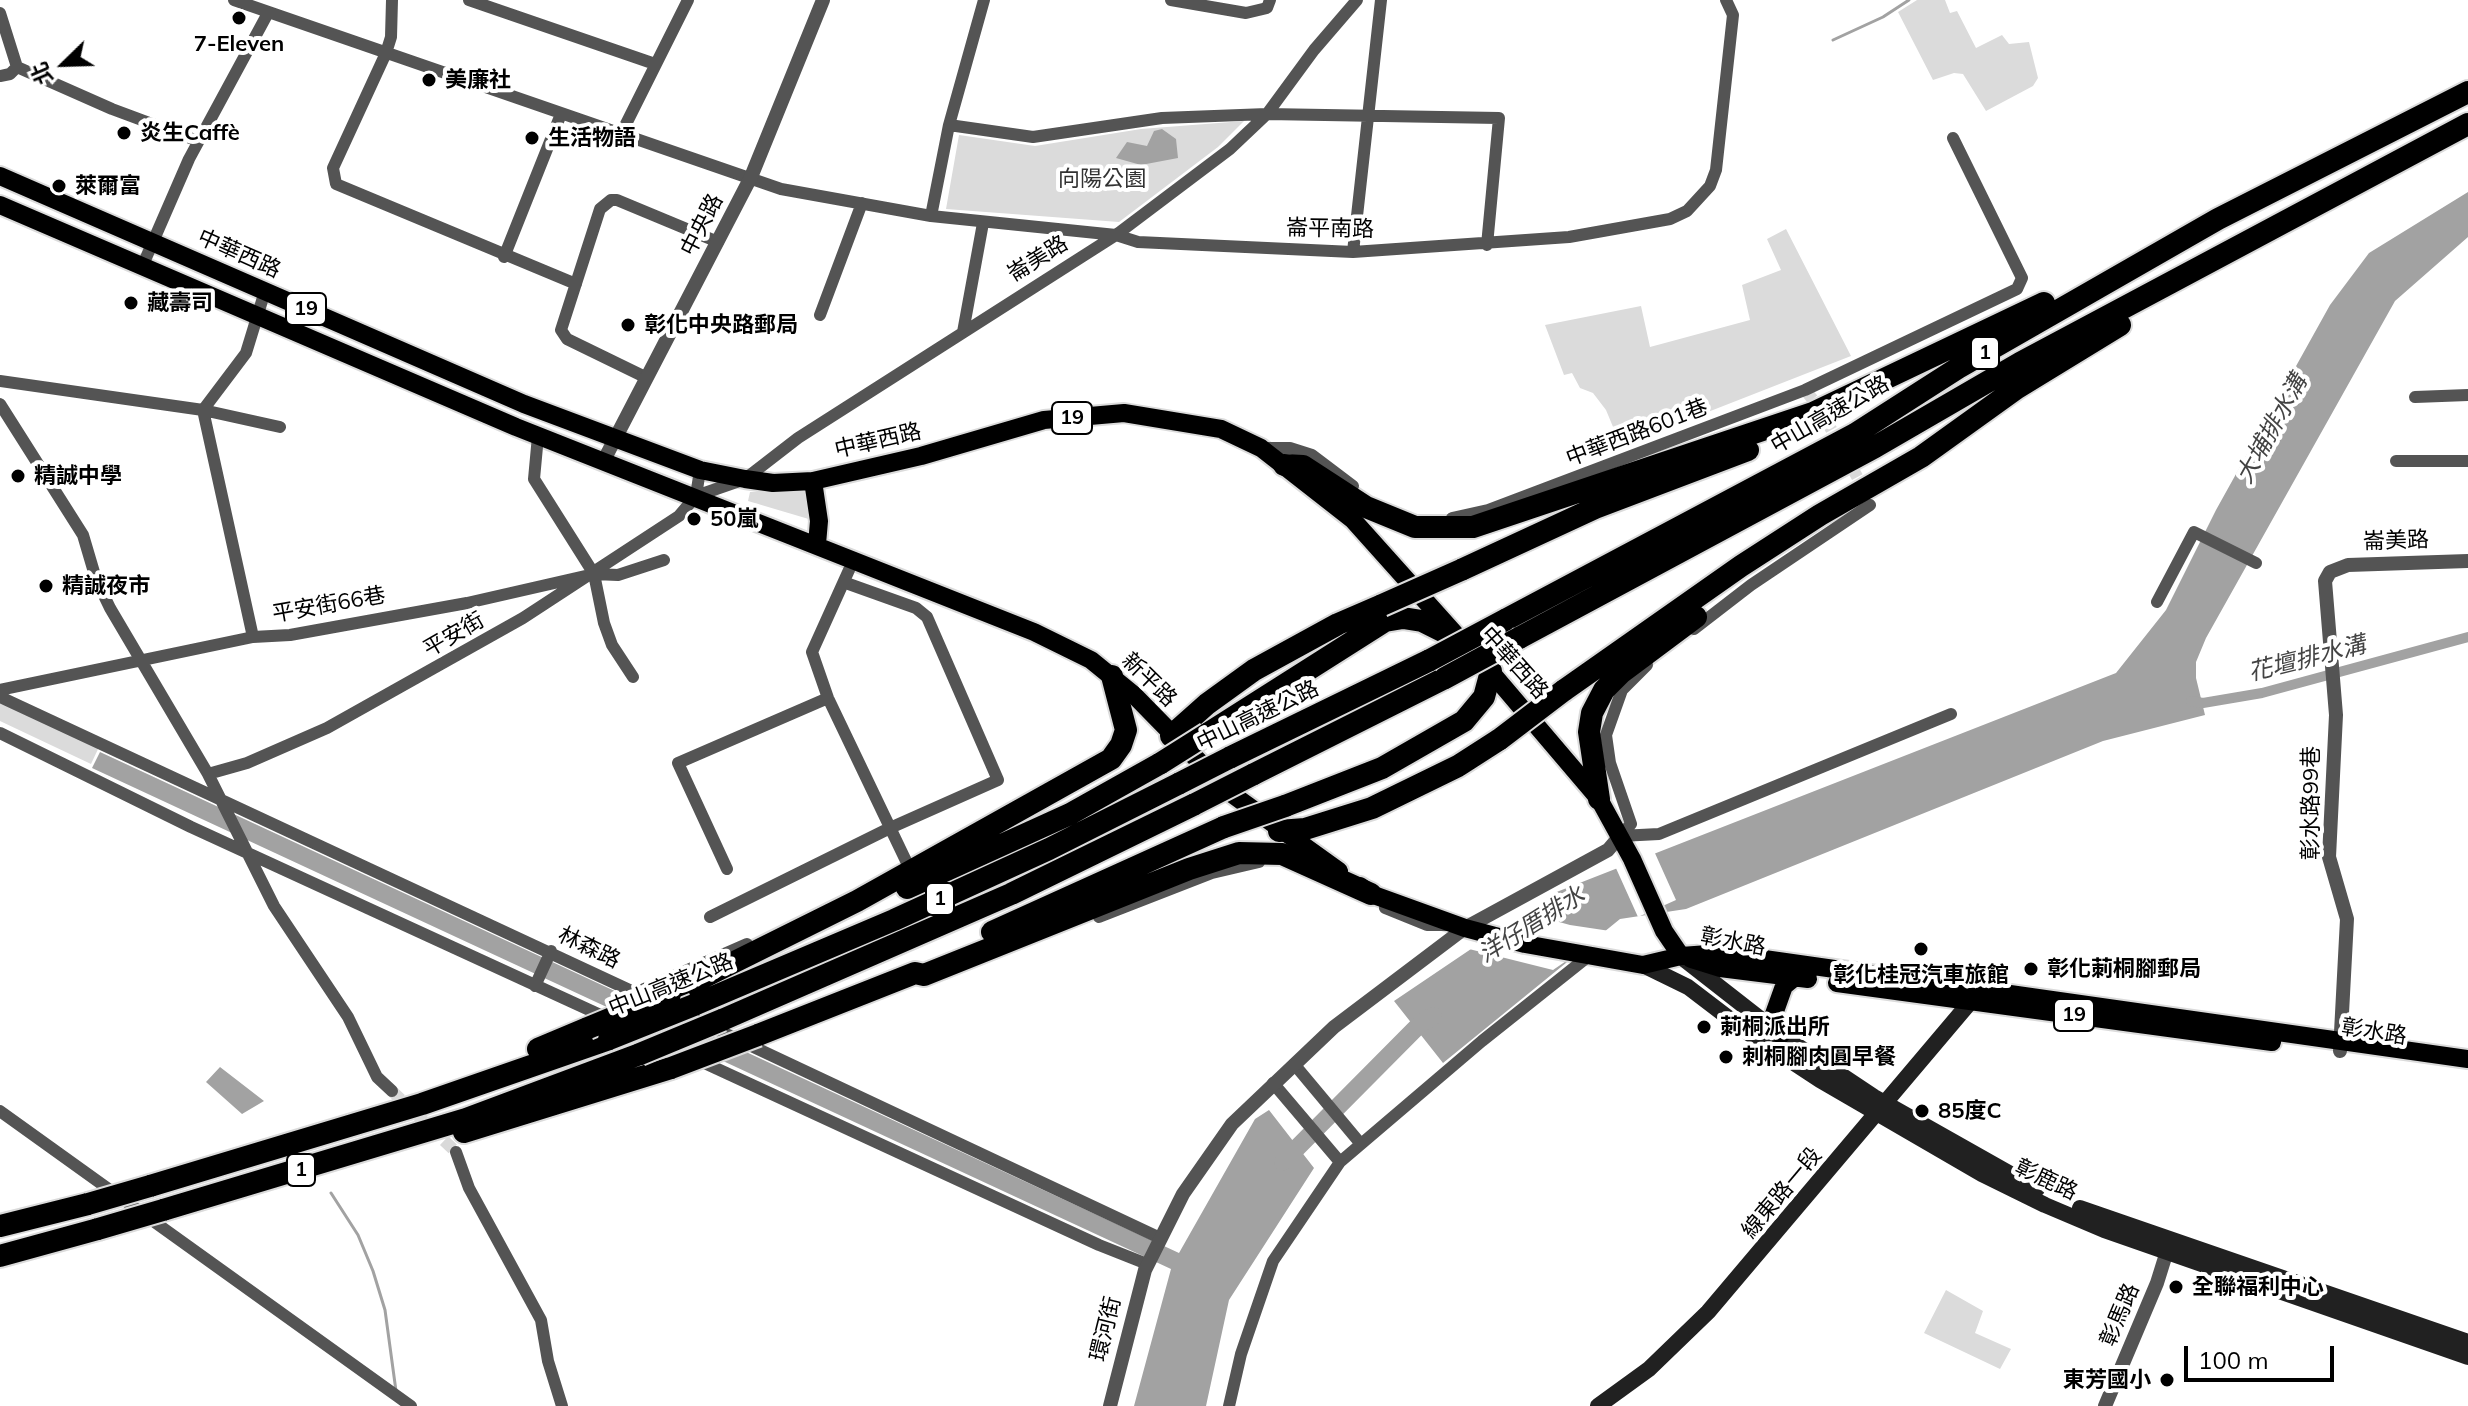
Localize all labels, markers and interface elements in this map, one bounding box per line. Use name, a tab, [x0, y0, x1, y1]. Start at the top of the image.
marker: 7-Eleven	[230, 9, 248, 27]
north arrow	[24, 24, 104, 104]
place label: 7-Eleven	[194, 31, 284, 57]
text: 北	[25, 58, 59, 89]
place label: 美廉社	[445, 67, 511, 93]
marker: 美廉社	[420, 71, 438, 89]
place label: 炎生Caffè	[140, 120, 240, 146]
marker: 炎生Caffè	[115, 124, 133, 142]
place label: 生活物語	[548, 125, 636, 151]
marker: 生活物語	[523, 129, 541, 147]
park label: 向陽公園	[1058, 166, 1146, 192]
place label: 萊爾富	[75, 173, 141, 199]
marker: 萊爾富	[50, 177, 68, 195]
street label: 中央路	[675, 190, 729, 260]
street label: 崙平南路	[1286, 215, 1374, 243]
street label: 中華西路	[193, 224, 285, 284]
street label: 崙美路	[1003, 230, 1073, 288]
place label: 藏壽司	[147, 290, 213, 316]
road number: 19	[286, 293, 326, 325]
marker: 藏壽司	[122, 294, 140, 312]
place label: 彰化中央路郵局	[644, 312, 798, 338]
marker: 彰化中央路郵局	[619, 316, 637, 334]
road number: 1	[1971, 337, 1999, 369]
water label: 大埔排水溝	[2230, 370, 2314, 488]
street label: 中山高速公路	[1766, 371, 1894, 459]
street label: 中華西路601巷	[1562, 394, 1712, 472]
road number: 19	[1052, 402, 1092, 434]
street label: 中華西路	[832, 418, 924, 464]
place label: 精誠中學	[34, 463, 122, 489]
marker: 精誠中學	[9, 467, 27, 485]
place label: 50嵐	[710, 506, 758, 532]
marker: 50嵐	[685, 510, 703, 528]
street label: 崙美路	[2363, 527, 2429, 555]
place label: 精誠夜市	[62, 573, 150, 599]
marker: 精誠夜市	[37, 577, 55, 595]
street label: 平安街66巷	[270, 582, 388, 628]
street label: 平安街	[419, 607, 489, 663]
street label: 中華西路	[1475, 621, 1553, 705]
water label: 花壇排水溝	[2245, 631, 2369, 687]
street label: 新平路	[1116, 648, 1182, 712]
street label: 中山高速公路	[1193, 675, 1323, 757]
street label: 彰水路99巷	[2298, 746, 2324, 860]
water label: 洋仔厝排水	[1473, 881, 1591, 969]
road number: 1	[926, 883, 954, 915]
street label: 林森路	[554, 922, 624, 974]
street label: 彰水路	[1698, 923, 1768, 961]
marker: 彰化桂冠汽車旅館	[1912, 940, 1930, 958]
street label: 中山高速公路	[605, 948, 737, 1022]
place label: 彰化莿桐腳郵局	[2047, 956, 2201, 982]
marker: 彰化莿桐腳郵局	[2022, 960, 2040, 978]
place label: 彰化桂冠汽車旅館	[1833, 962, 2009, 988]
road number: 19	[2054, 999, 2094, 1031]
place label: 莿桐派出所	[1720, 1014, 1830, 1040]
street label: 彰水路	[2339, 1014, 2409, 1050]
marker: 莿桐派出所	[1695, 1018, 1713, 1036]
place label: 刺桐腳肉圓早餐	[1742, 1044, 1896, 1070]
marker: 刺桐腳肉圓早餐	[1717, 1048, 1735, 1066]
place label: 85度C	[1938, 1098, 2001, 1124]
marker: 85度C	[1913, 1102, 1931, 1120]
street label: 線東路一段	[1737, 1142, 1827, 1244]
road number: 1	[287, 1154, 315, 1186]
street label: 彰鹿路	[2011, 1154, 2081, 1206]
place label: 全聯福利中心	[2192, 1274, 2324, 1300]
marker: 全聯福利中心	[2167, 1278, 2185, 1296]
street label: 彰馬路	[2095, 1279, 2145, 1351]
street label: 環河街	[1085, 1294, 1127, 1364]
scale bar	[2188, 1330, 2338, 1380]
text: 100 m	[2198, 1345, 2269, 1375]
place label: 東芳國小	[2063, 1367, 2151, 1393]
marker: 東芳國小	[2158, 1371, 2176, 1389]

